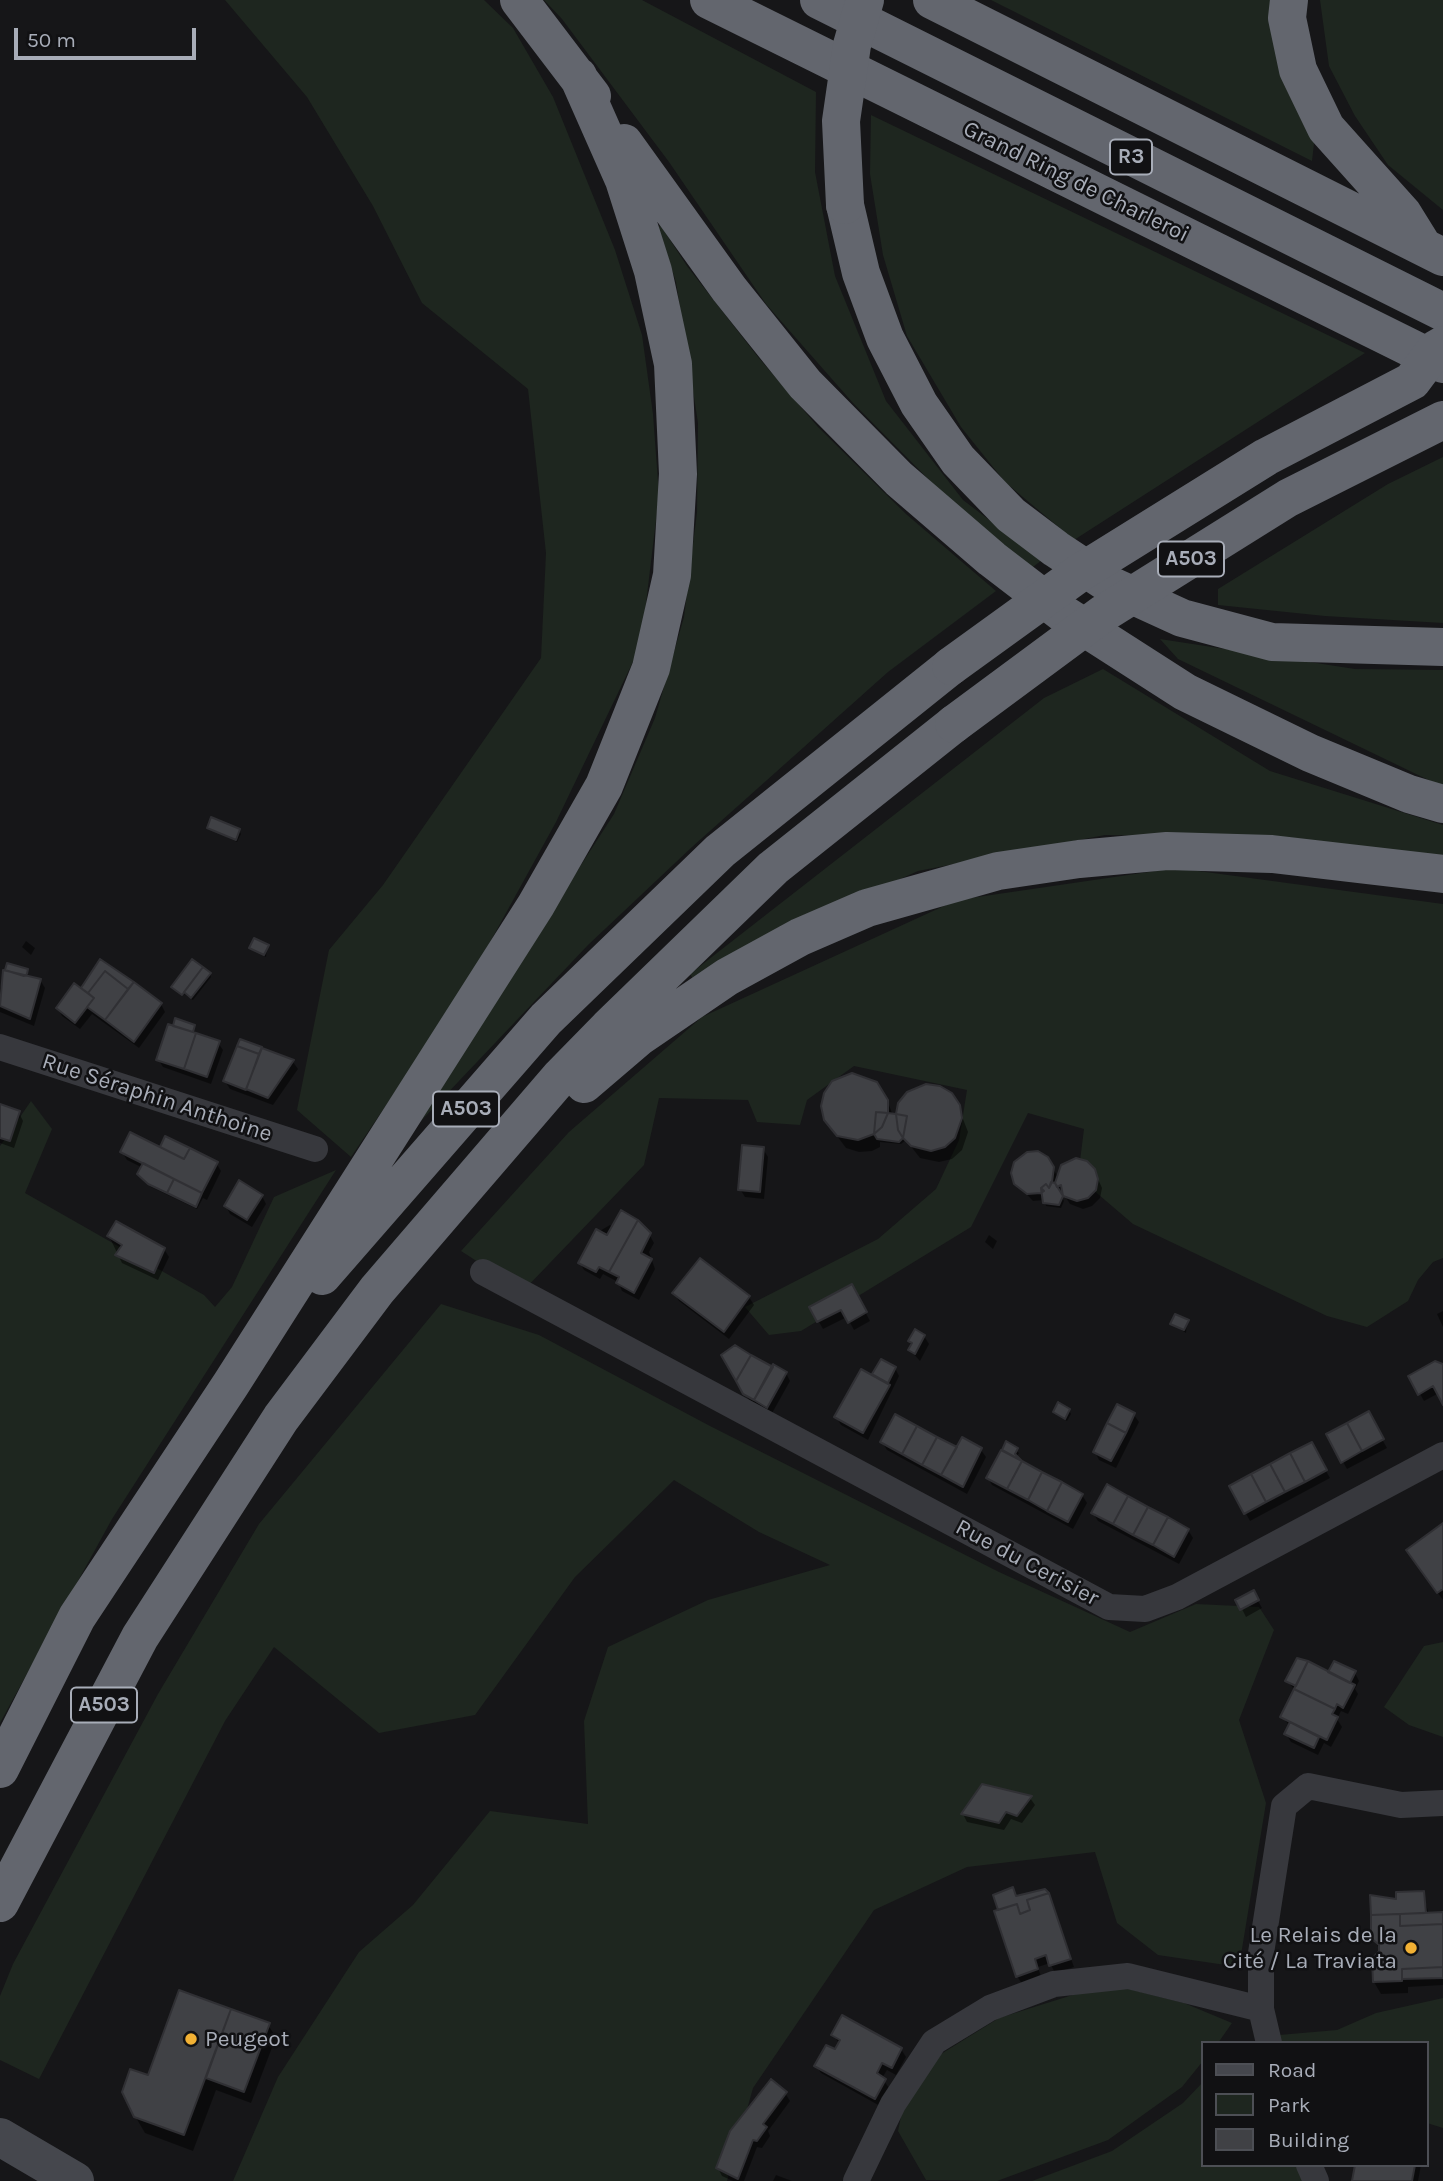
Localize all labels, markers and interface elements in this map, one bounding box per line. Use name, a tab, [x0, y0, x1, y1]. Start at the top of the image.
scale bar	[18, 14, 200, 58]
text: 50 m	[27, 28, 76, 52]
street label: Grand Ring de Charleroi	[959, 115, 1193, 249]
road number: R3	[1110, 140, 1152, 174]
road number: A503	[1158, 542, 1224, 576]
street label: Rue Séraphin Anthoine	[38, 1048, 276, 1148]
road number: A503	[433, 1092, 499, 1126]
street label: Rue du Cerisier	[951, 1514, 1103, 1612]
road number: A503	[71, 1688, 137, 1722]
place label: Le Relais de la Cité / La Traviata	[1223, 1921, 1397, 1975]
marker: Le Relais de la Cité / La Traviata	[1403, 1940, 1419, 1956]
place label: Peugeot	[205, 2025, 289, 2053]
marker: Peugeot	[183, 2031, 199, 2047]
legend	[1202, 2041, 1429, 2167]
text: Road	[1268, 2058, 1316, 2082]
text: Park	[1268, 2093, 1311, 2117]
text: Building	[1268, 2128, 1349, 2152]

